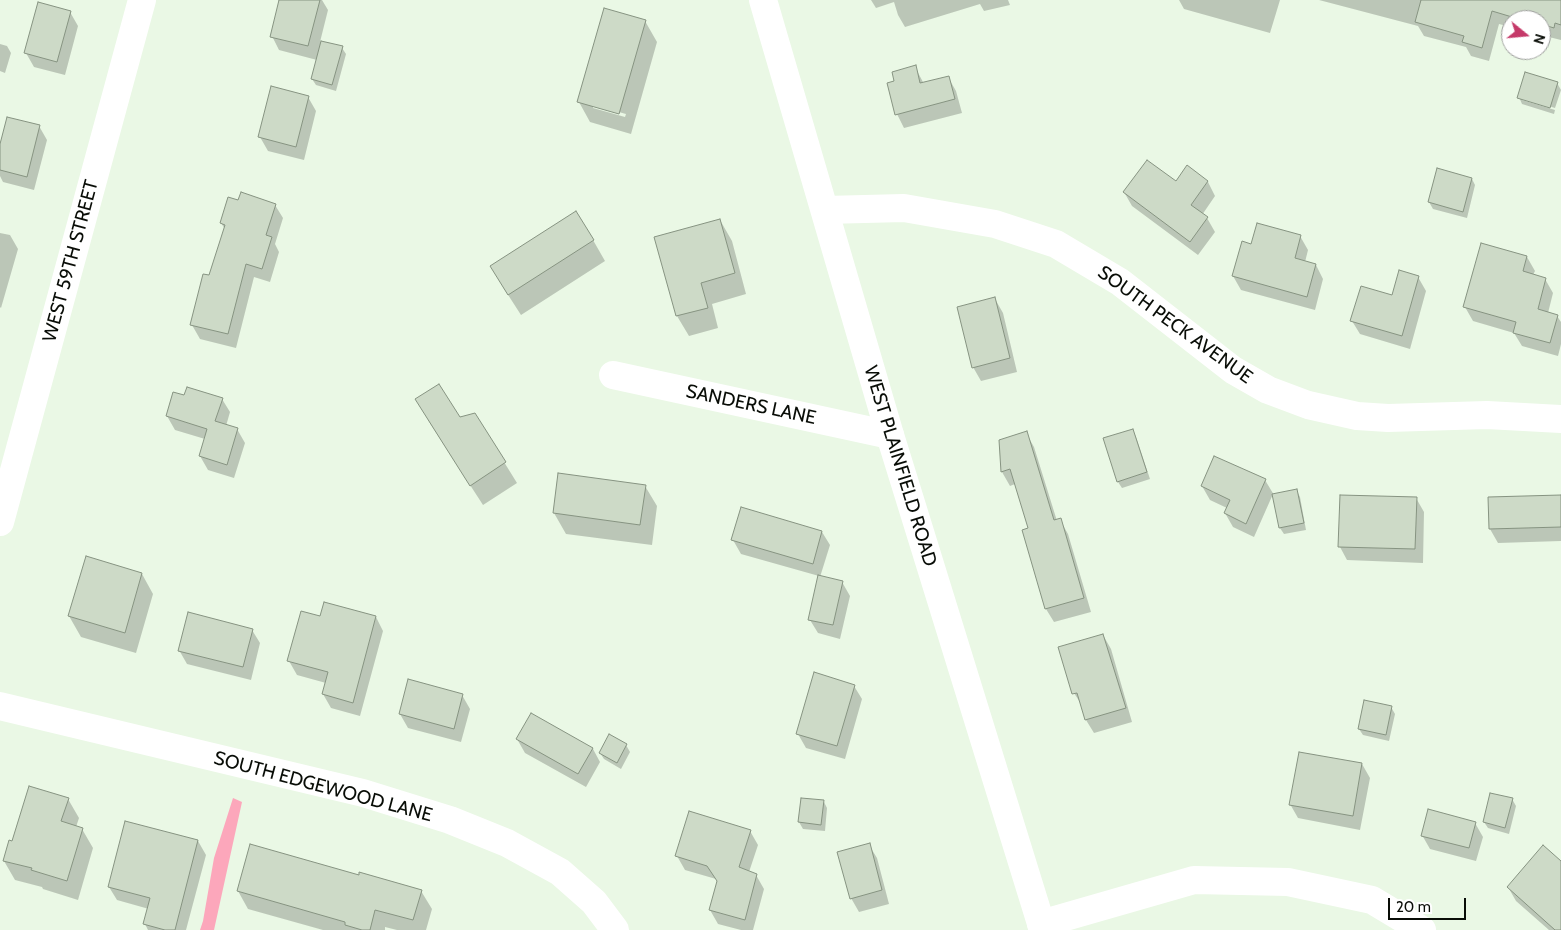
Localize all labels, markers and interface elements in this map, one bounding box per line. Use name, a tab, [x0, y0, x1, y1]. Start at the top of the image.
north arrow	[1501, 10, 1551, 60]
text: N	[1529, 32, 1549, 46]
street label: WEST 59TH STREET	[38, 178, 104, 344]
street label: SOUTH PECK AVENUE	[1093, 261, 1257, 389]
street label: WEST PLAINFIELD ROAD	[859, 363, 941, 569]
street label: SANDERS LANE	[684, 380, 818, 430]
street label: SOUTH EDGEWOOD LANE	[211, 747, 435, 827]
scale bar	[1391, 888, 1468, 920]
text: 20 m	[1396, 898, 1431, 916]

